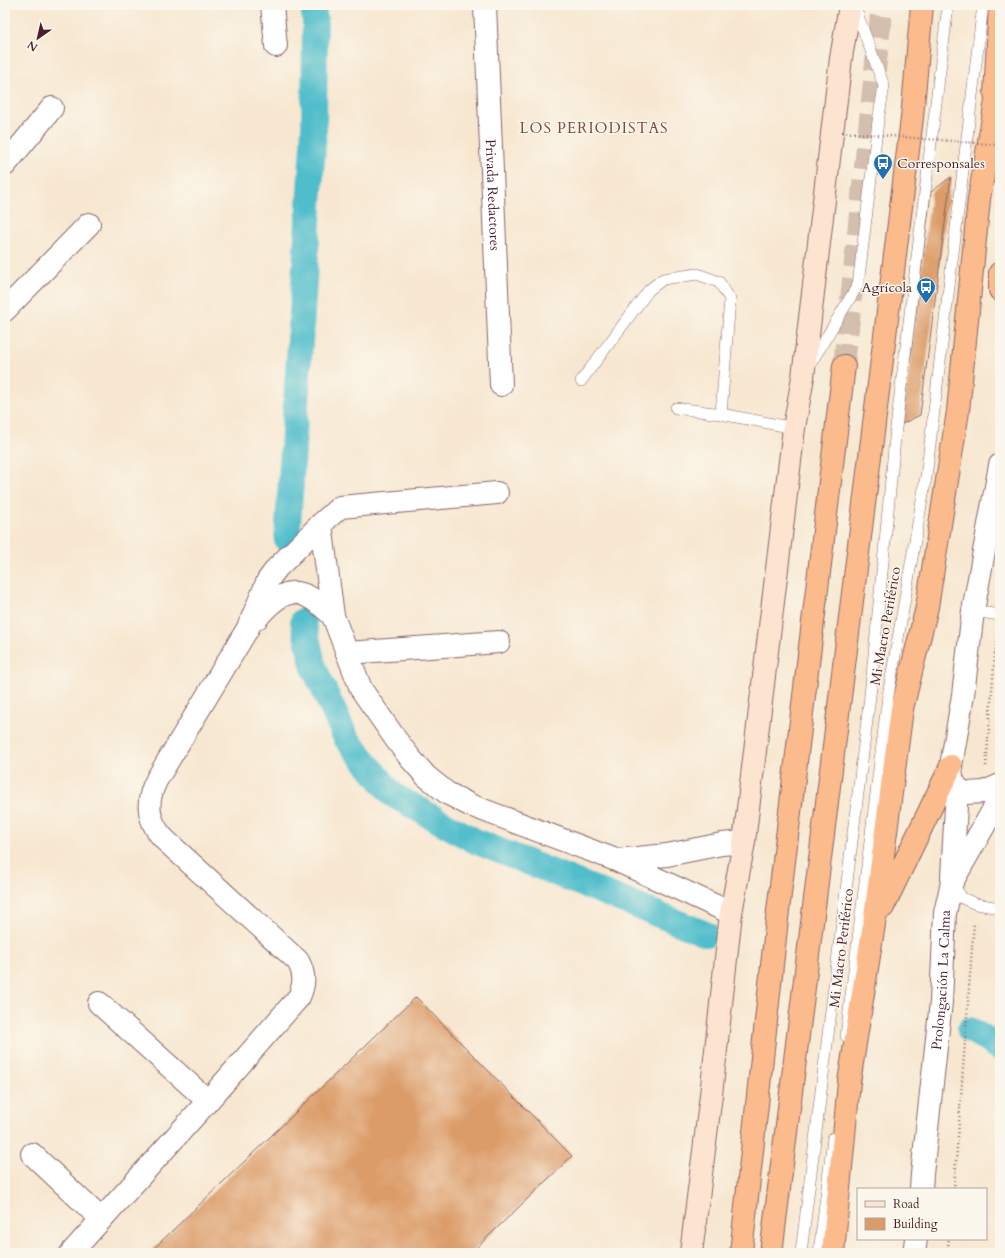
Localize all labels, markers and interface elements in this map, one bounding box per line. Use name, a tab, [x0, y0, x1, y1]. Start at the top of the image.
north arrow	[18, 18, 58, 58]
text: N	[24, 37, 41, 55]
district label: LOS PERIODISTAS	[519, 118, 669, 138]
street label: Privada Redactores	[481, 139, 504, 251]
bus stop icon: Corresponsales	[872, 152, 894, 180]
place label: Corresponsales	[897, 154, 985, 173]
bus stop icon: Agrícola	[915, 276, 937, 304]
place label: Agrícola	[862, 278, 912, 297]
street label: Mi Macro Periférico	[866, 565, 905, 687]
street label: Mi Macro Periférico	[825, 887, 858, 1009]
street label: Prolongación La Calma	[927, 910, 955, 1051]
legend	[857, 1188, 987, 1240]
text: Road	[893, 1196, 920, 1212]
text: Building	[893, 1216, 938, 1232]

